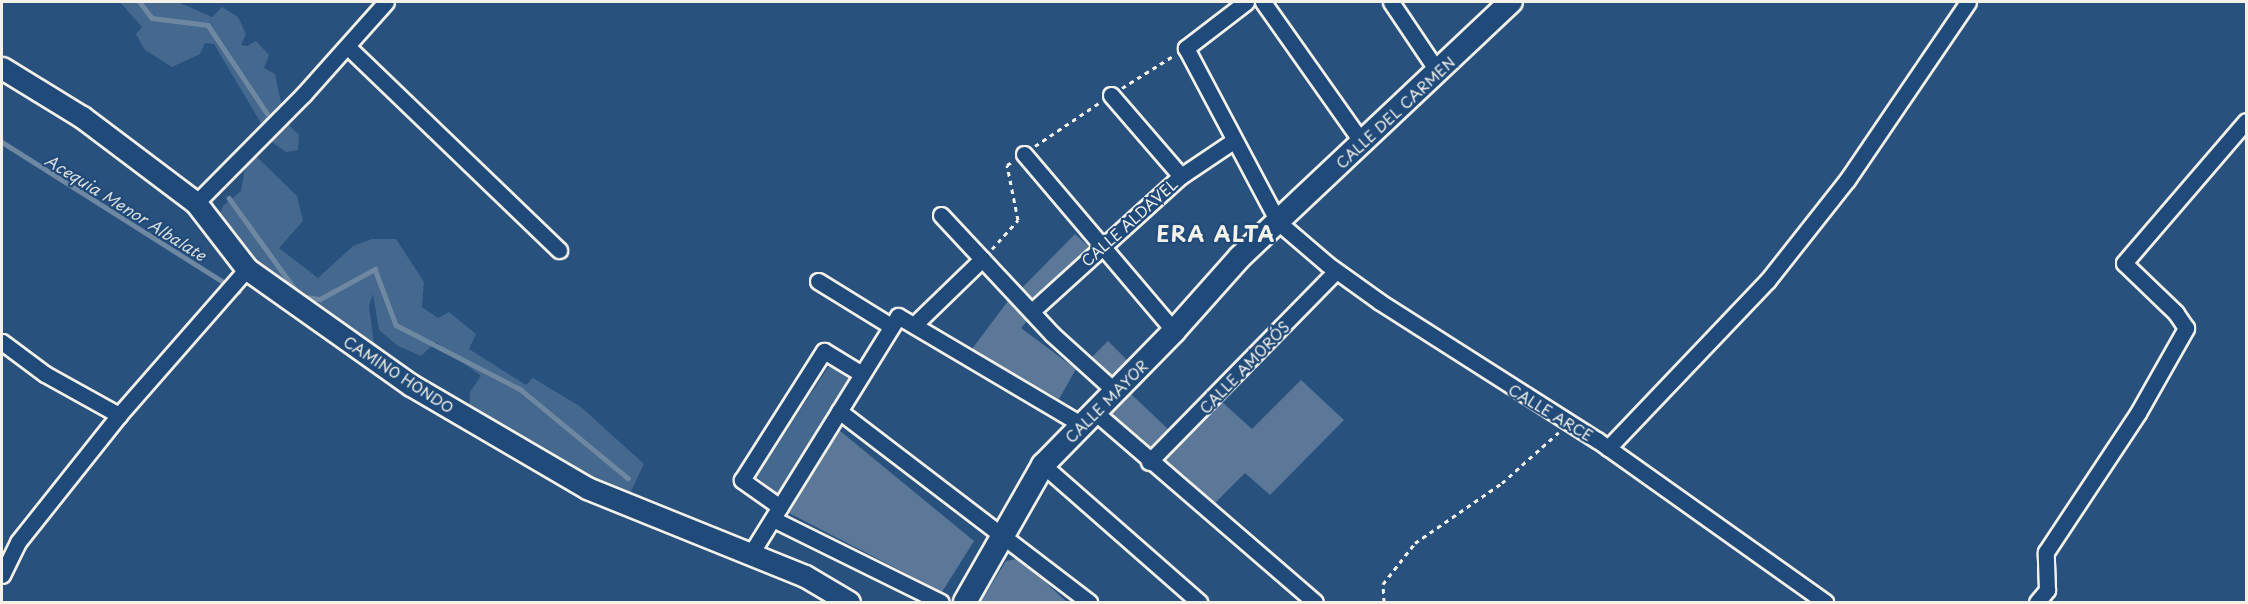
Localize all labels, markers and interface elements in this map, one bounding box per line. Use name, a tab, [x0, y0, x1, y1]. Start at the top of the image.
street label: CALLE DEL CARMEN	[1332, 52, 1458, 172]
water label: Acequia Menor Albalate	[42, 150, 210, 264]
street label: CALLE ALDAVEL	[1077, 174, 1181, 270]
district label: ERA ALTA	[1157, 220, 1275, 246]
street label: CALLE AMORÓS	[1195, 316, 1293, 418]
street label: CAMINO HONDO	[340, 331, 458, 417]
street label: CALLE MAYOR	[1060, 355, 1152, 447]
street label: CALLE ARCE	[1505, 379, 1597, 445]

